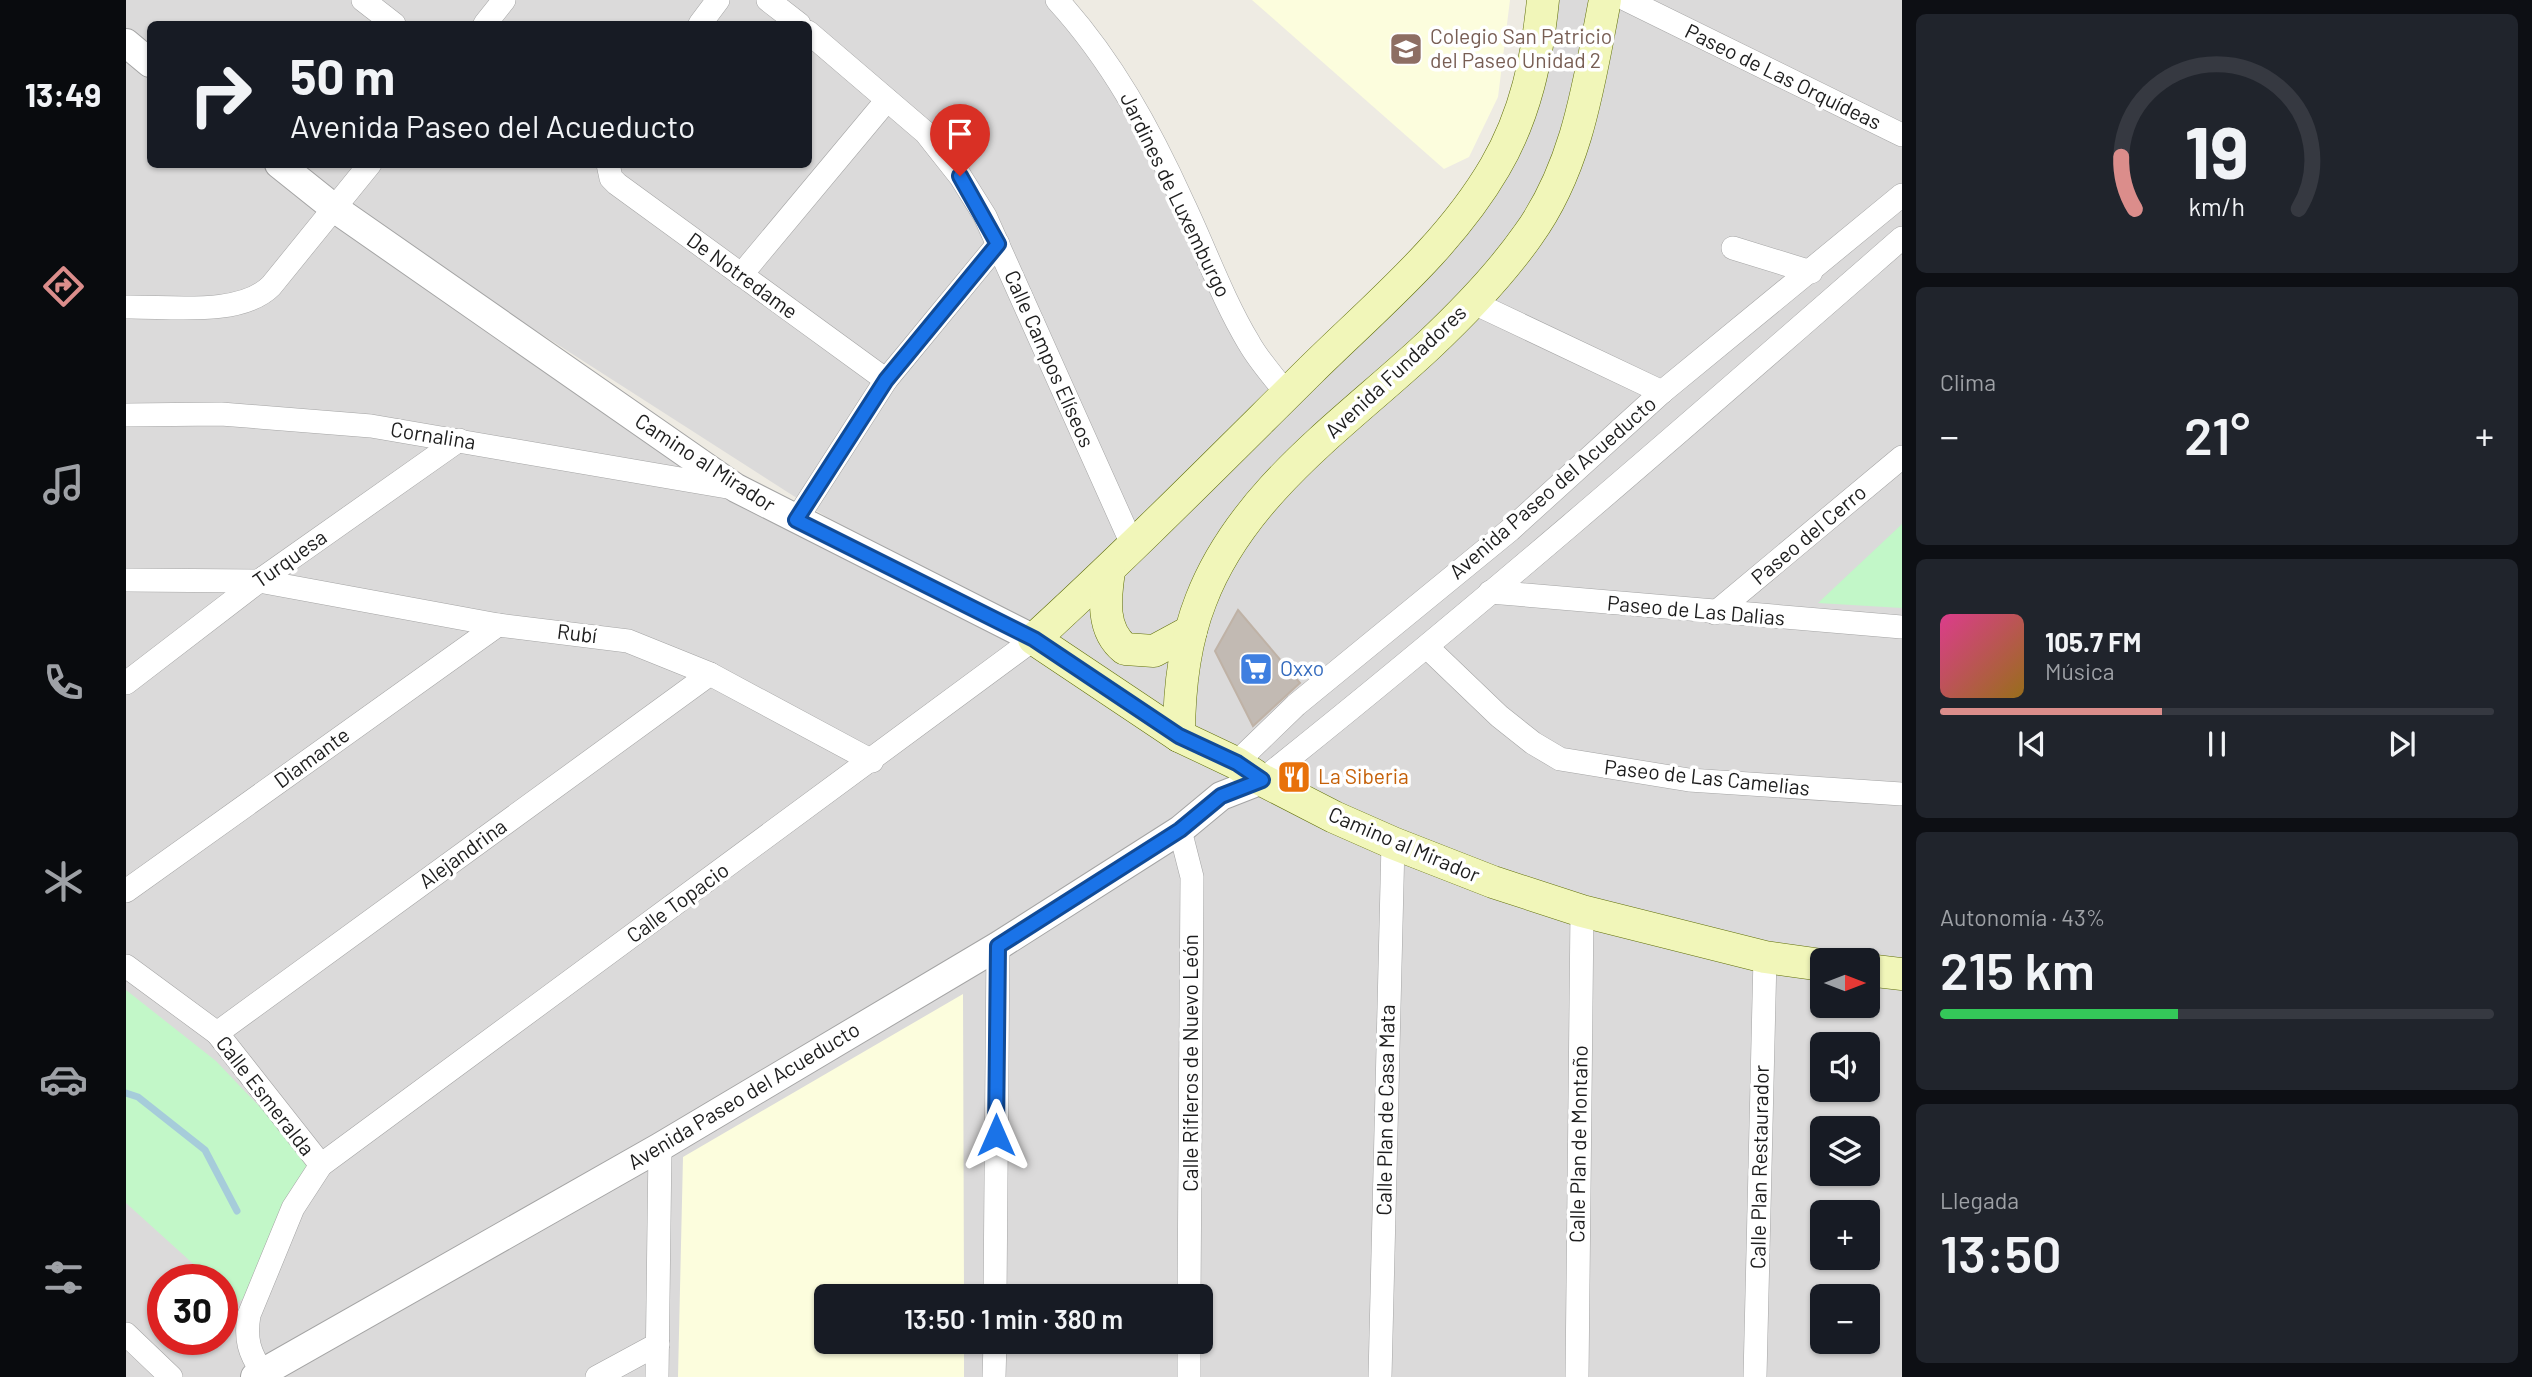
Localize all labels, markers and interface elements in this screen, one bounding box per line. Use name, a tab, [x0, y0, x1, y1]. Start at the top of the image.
street label: Paseo de Las Orquídeas	[1682, 17, 1886, 134]
place label: Colegio San Patricio del Paseo Unidad 2	[1430, 23, 1612, 72]
school or university icon: Colegio San Patricio del Paseo Unidad 2	[1387, 30, 1425, 68]
text: 50 m	[290, 46, 395, 105]
icon: right	[175, 49, 266, 140]
text: 13:49	[25, 75, 101, 113]
street label: Jardines de Luxemburgo	[1116, 88, 1237, 301]
pin	[930, 104, 990, 176]
text: Avenida Paseo del Acueducto	[290, 106, 695, 144]
text: 19	[2185, 107, 2249, 195]
icon: arrive	[941, 115, 979, 153]
text: km/h	[2189, 191, 2245, 221]
street label: De Notredame	[683, 226, 803, 323]
icon: directions	[39, 262, 88, 311]
street label: Calle Campos Elíseos	[1000, 266, 1101, 451]
street label: Avenida Fundadores	[1319, 299, 1471, 443]
text: Clima	[1940, 368, 1996, 396]
street label: Avenida Paseo del Acueducto	[1443, 390, 1661, 584]
text: 21°	[2184, 403, 2250, 465]
street label: Camino al Mirador	[631, 407, 781, 517]
text: −	[1940, 412, 1959, 458]
text: +	[2475, 412, 2494, 458]
street label: Cornalina	[389, 415, 478, 454]
icon: music	[39, 460, 88, 509]
street label: Paseo del Cerro	[1746, 479, 1871, 589]
street label: Turquesa	[247, 523, 331, 592]
street label: Paseo de Las Dalias	[1606, 589, 1786, 630]
street label: Rubí	[556, 618, 599, 647]
text: 105.7 FM	[2045, 626, 2141, 657]
supermarket icon: Oxxo	[1237, 650, 1275, 688]
place label: Oxxo	[1280, 655, 1324, 680]
text: Música	[2045, 657, 2114, 685]
icon: phone	[39, 658, 88, 707]
street label: Diamante	[269, 721, 354, 792]
icon: previous	[2013, 725, 2051, 763]
icon: pause	[2198, 725, 2236, 763]
icon: next	[2383, 725, 2421, 763]
street label: Paseo de Las Camelias	[1603, 753, 1811, 800]
restaurant icon: La Siberia	[1275, 758, 1313, 796]
place label: La Siberia	[1318, 763, 1409, 788]
street label: Camino al Mirador	[1325, 800, 1484, 887]
street label: Alejandrina	[413, 813, 511, 893]
street label: Calle Topacio	[621, 856, 733, 947]
icon: climate	[39, 857, 88, 906]
text: Autonomía · 43%	[1940, 903, 2105, 931]
street label: Calle Rifleros de Nuevo León	[1177, 934, 1202, 1192]
text: 215 km	[1940, 938, 2095, 1000]
north arrow	[1810, 948, 1880, 1018]
map controls	[1810, 948, 1880, 1354]
street label: Calle Plan de Casa Mata	[1370, 1004, 1399, 1216]
street label: Avenida Paseo del Acueducto	[623, 1015, 864, 1174]
street label: Calle Esmeralda	[212, 1030, 321, 1160]
button: sound	[1810, 1032, 1880, 1102]
street label: Calle Plan de Montaño	[1563, 1045, 1592, 1243]
icon: car	[39, 1055, 88, 1104]
street label: Calle Plan Restaurador	[1744, 1064, 1773, 1269]
position arrow	[959, 1098, 1033, 1172]
button: layers	[1810, 1116, 1880, 1186]
text: Llegada	[1940, 1186, 2019, 1214]
button: +	[1810, 1200, 1880, 1270]
text: 13:50	[1940, 1221, 2062, 1283]
icon: filters	[39, 1253, 88, 1302]
speed limit sign: 30	[147, 1264, 238, 1355]
button: −	[1810, 1284, 1880, 1354]
text: 13:50 · 1 min · 380 m	[904, 1303, 1123, 1334]

